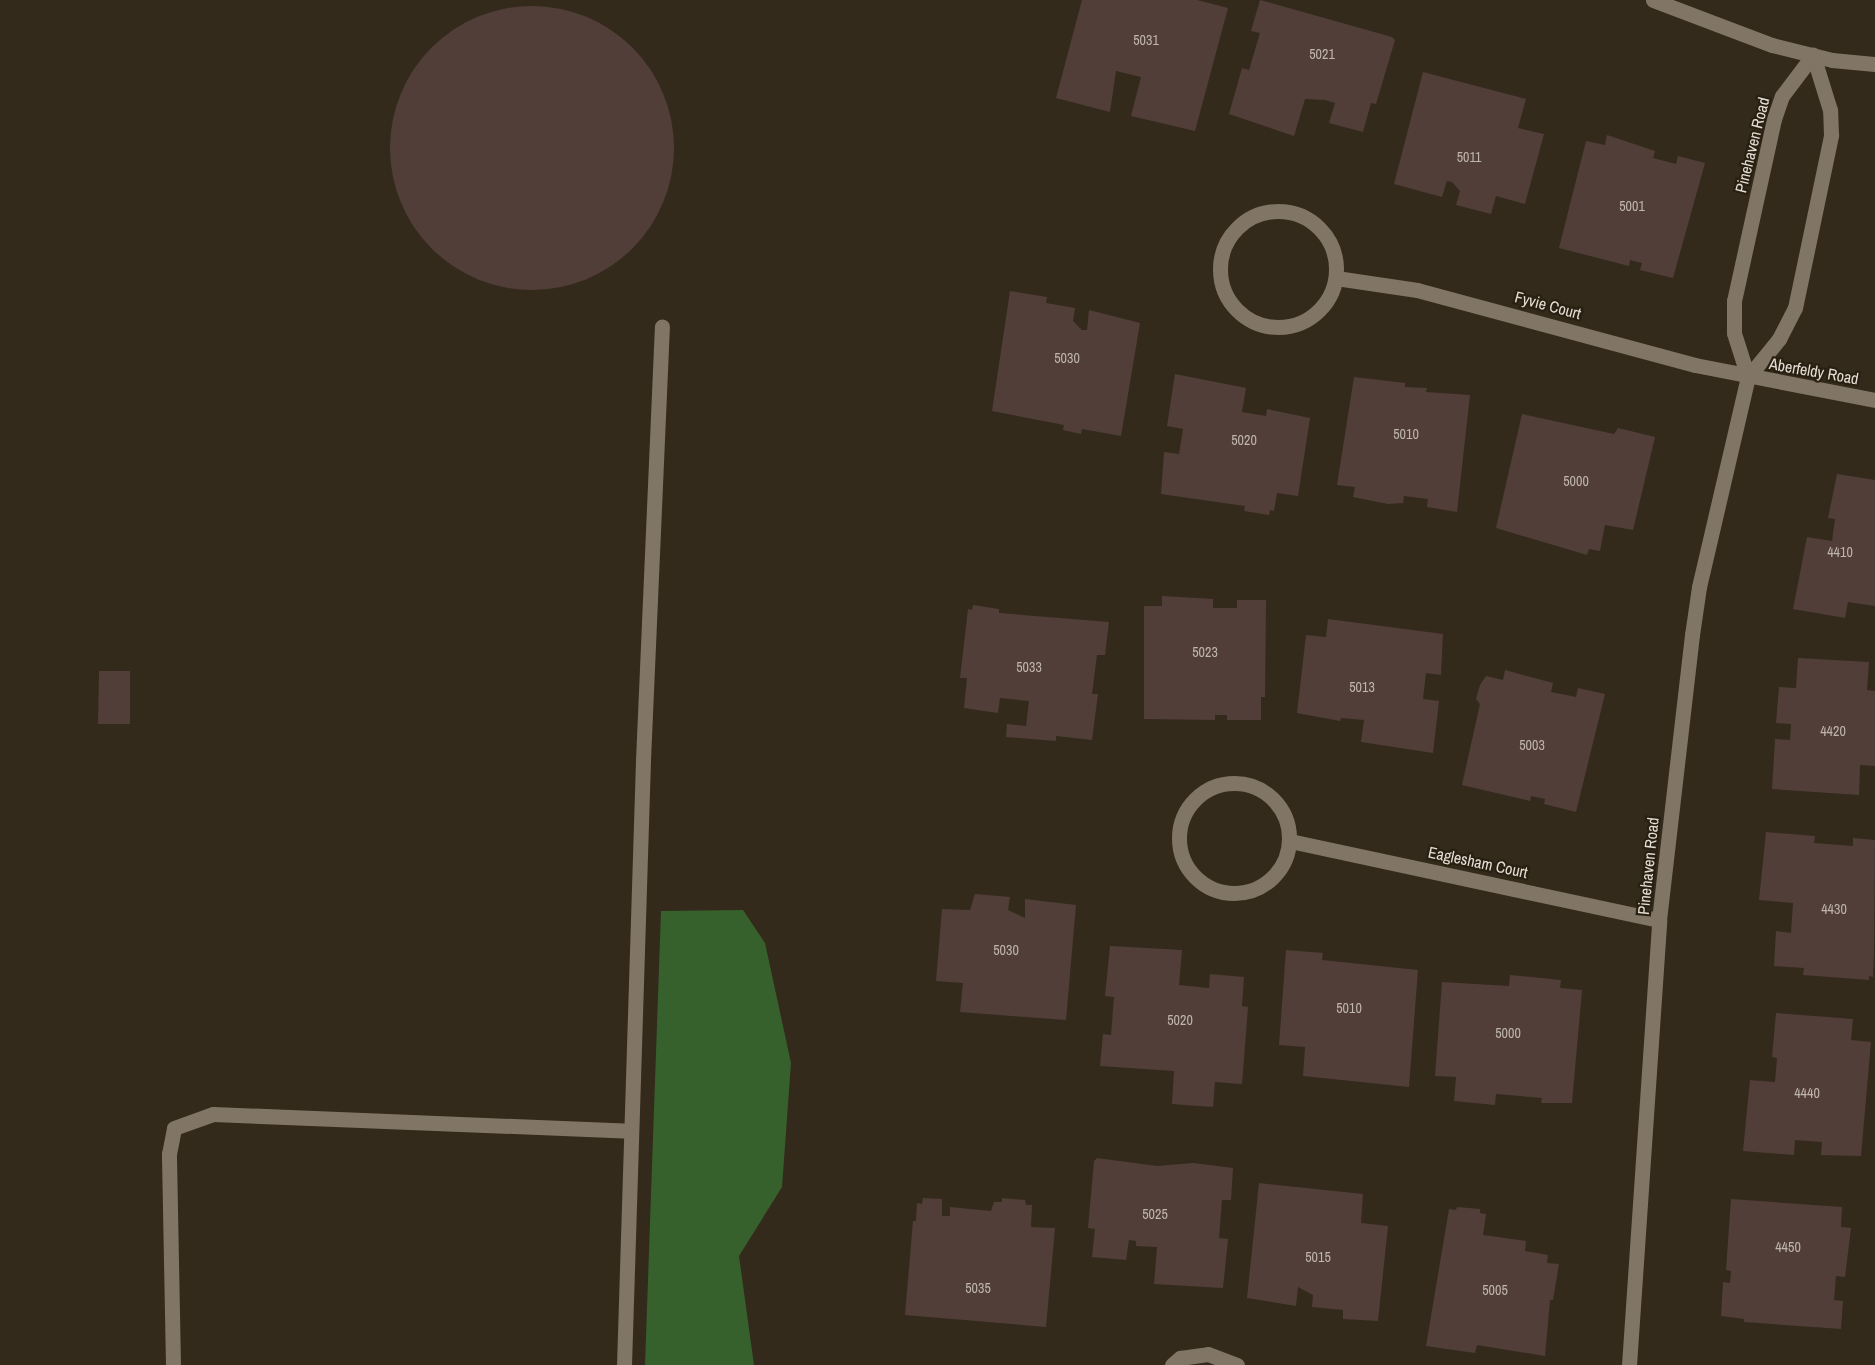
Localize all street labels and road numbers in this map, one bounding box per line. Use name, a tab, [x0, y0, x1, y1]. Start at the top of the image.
street label: Pinehaven Road	[1731, 95, 1773, 195]
street label: Fyvie Court	[1513, 287, 1583, 323]
street label: Aberfeldy Road	[1768, 354, 1860, 388]
street label: Pinehaven Road	[1633, 816, 1663, 916]
street label: Eaglesham Court	[1426, 842, 1530, 882]

